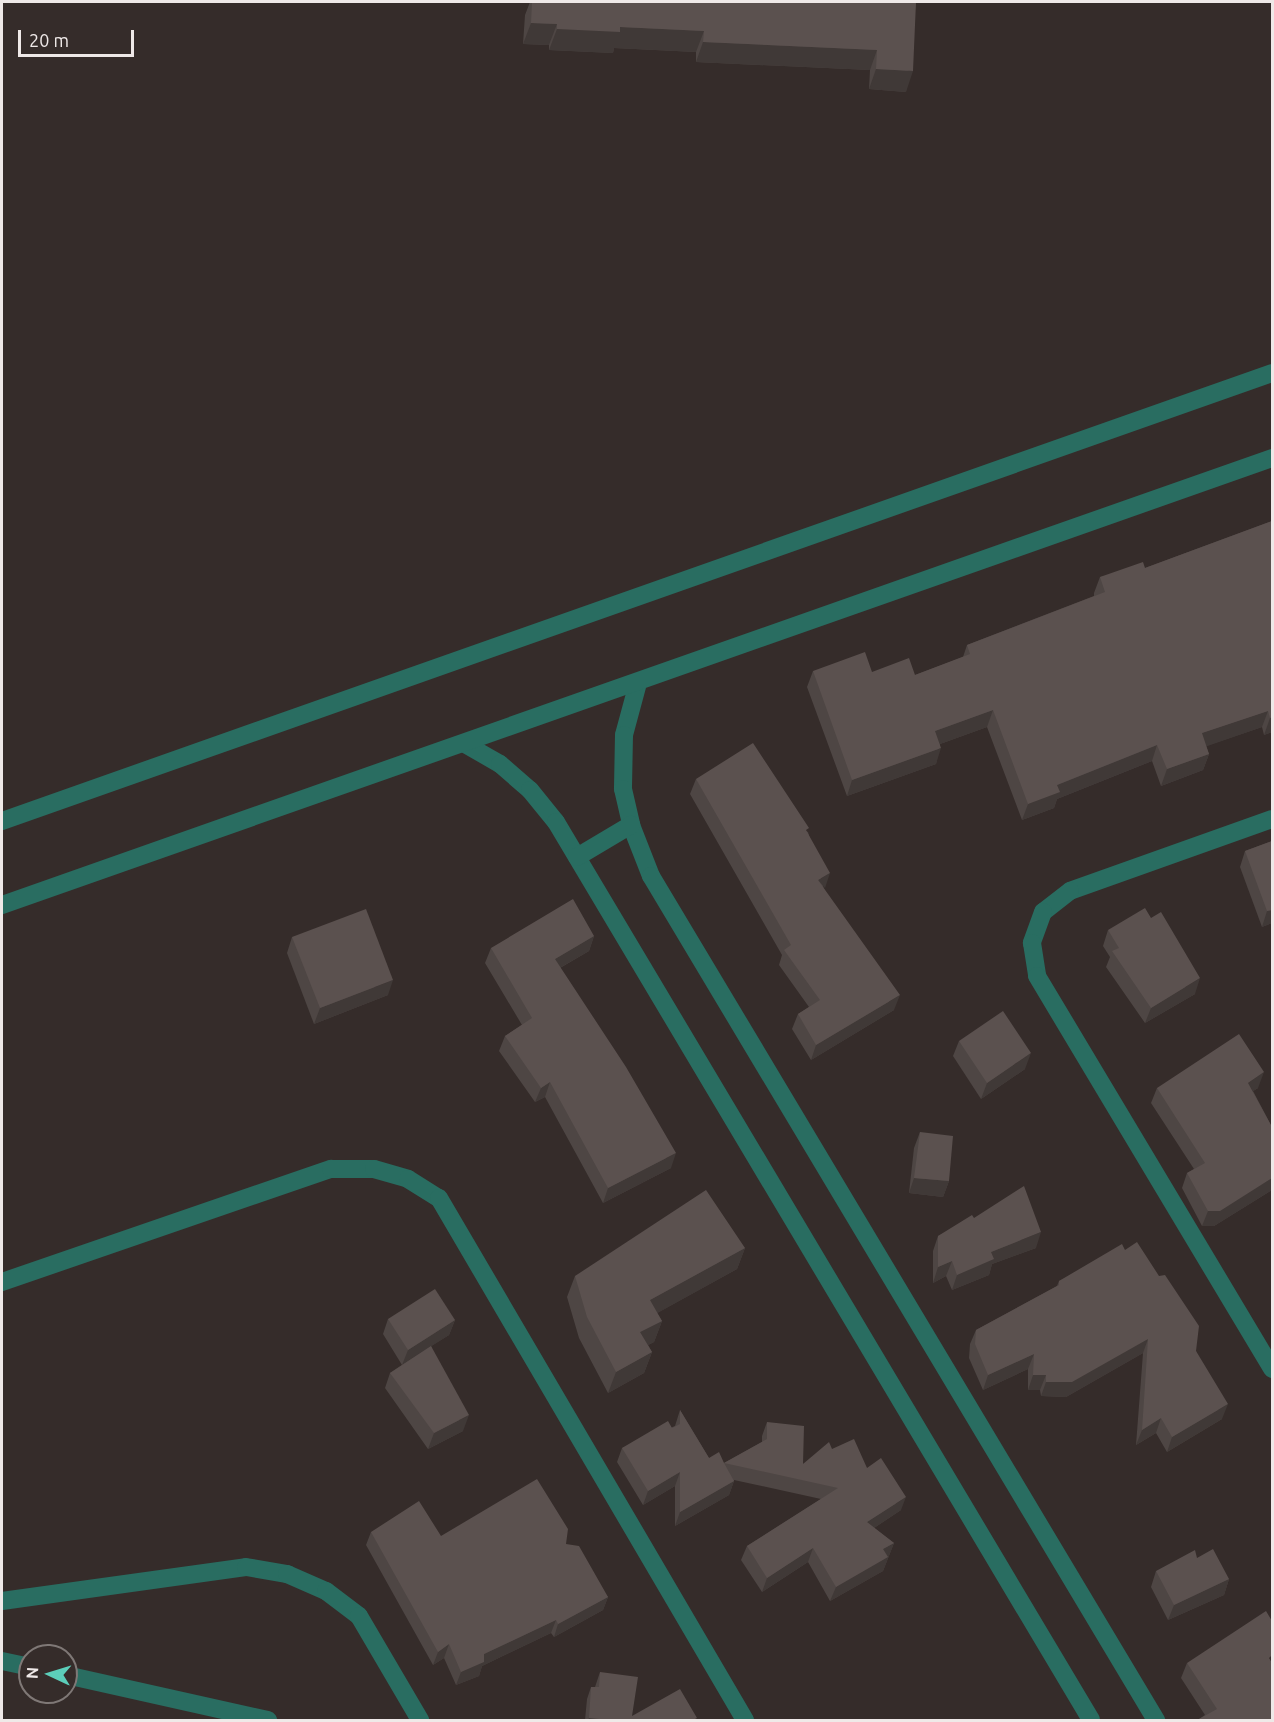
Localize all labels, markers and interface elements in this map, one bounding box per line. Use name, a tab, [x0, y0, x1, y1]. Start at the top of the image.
scale bar	[21, 18, 136, 56]
text: 20 m	[29, 30, 69, 50]
north arrow	[18, 1644, 78, 1704]
text: N	[23, 1666, 41, 1679]

